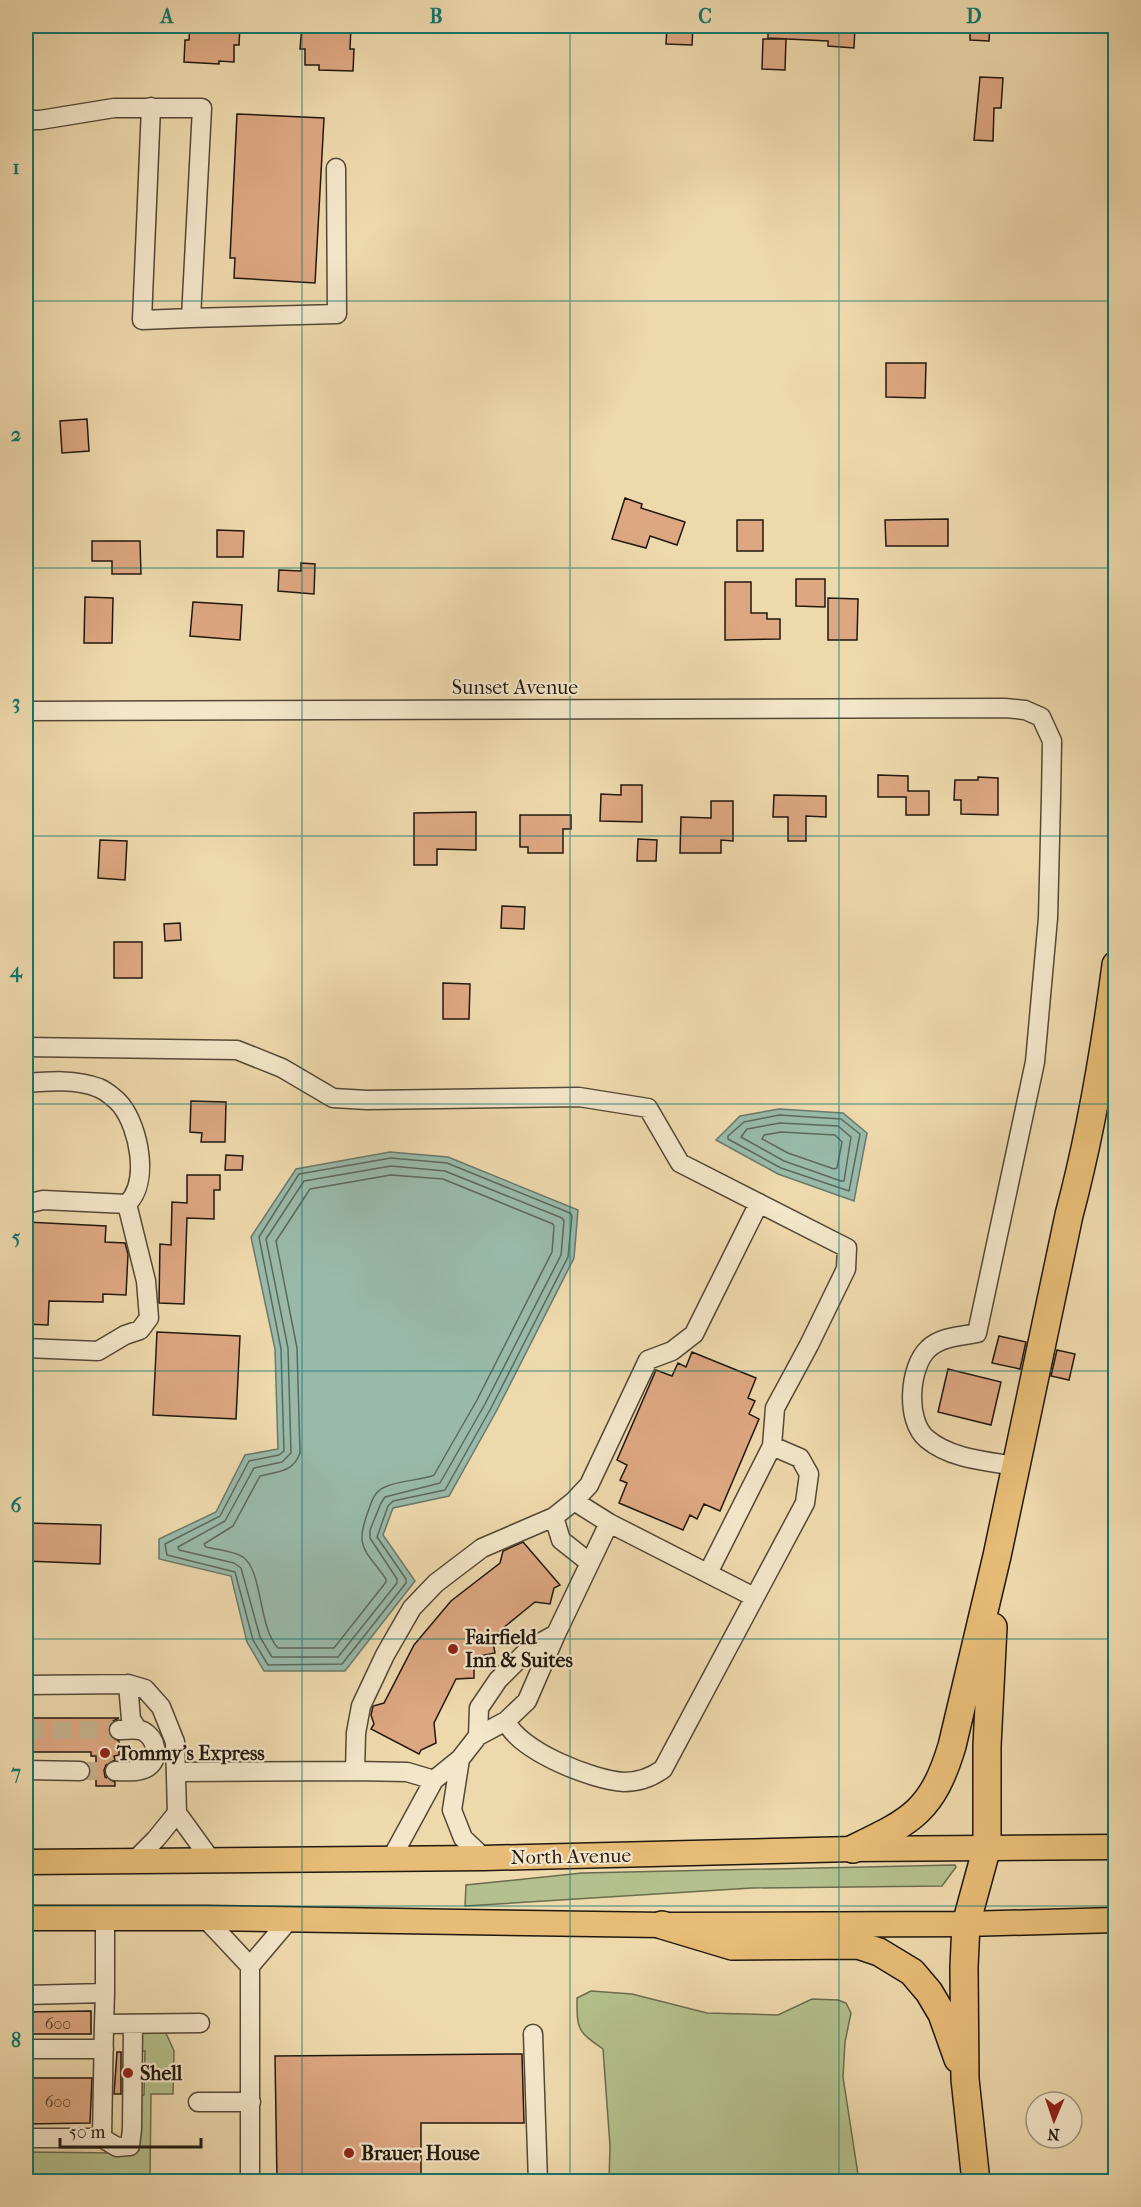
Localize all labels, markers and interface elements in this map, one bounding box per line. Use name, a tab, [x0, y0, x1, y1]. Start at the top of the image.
text: A	[159, 5, 175, 28]
text: B	[429, 5, 443, 28]
text: C	[698, 5, 712, 28]
text: D	[966, 5, 982, 28]
text: 1	[12, 156, 20, 179]
text: 2	[11, 423, 21, 446]
street label: Sunset Avenue	[452, 676, 578, 699]
text: 3	[12, 691, 20, 714]
text: 4	[9, 959, 23, 983]
text: 5	[12, 1226, 21, 1249]
text: 6	[11, 1494, 23, 1517]
place label: Fairfield Inn & Suites	[464, 1626, 573, 1672]
marker: Fairfield Inn & Suites	[446, 1642, 460, 1656]
place label: Tommy's Express	[116, 1742, 265, 1765]
marker: Tommy's Express	[98, 1746, 112, 1760]
text: 7	[10, 1761, 21, 1784]
street label: North Avenue	[510, 1844, 632, 1869]
house number: 600	[45, 2014, 71, 2033]
text: 8	[11, 2029, 21, 2052]
place label: Shell	[140, 2062, 183, 2085]
marker: Shell	[121, 2066, 135, 2080]
north arrow	[1024, 2090, 1084, 2150]
house number: 600	[45, 2092, 71, 2111]
scale bar	[60, 2111, 201, 2149]
text: 50 m	[69, 2122, 106, 2143]
text: N	[1046, 2125, 1060, 2144]
place label: Brauer House	[361, 2142, 480, 2165]
marker: Brauer House	[342, 2146, 356, 2160]

